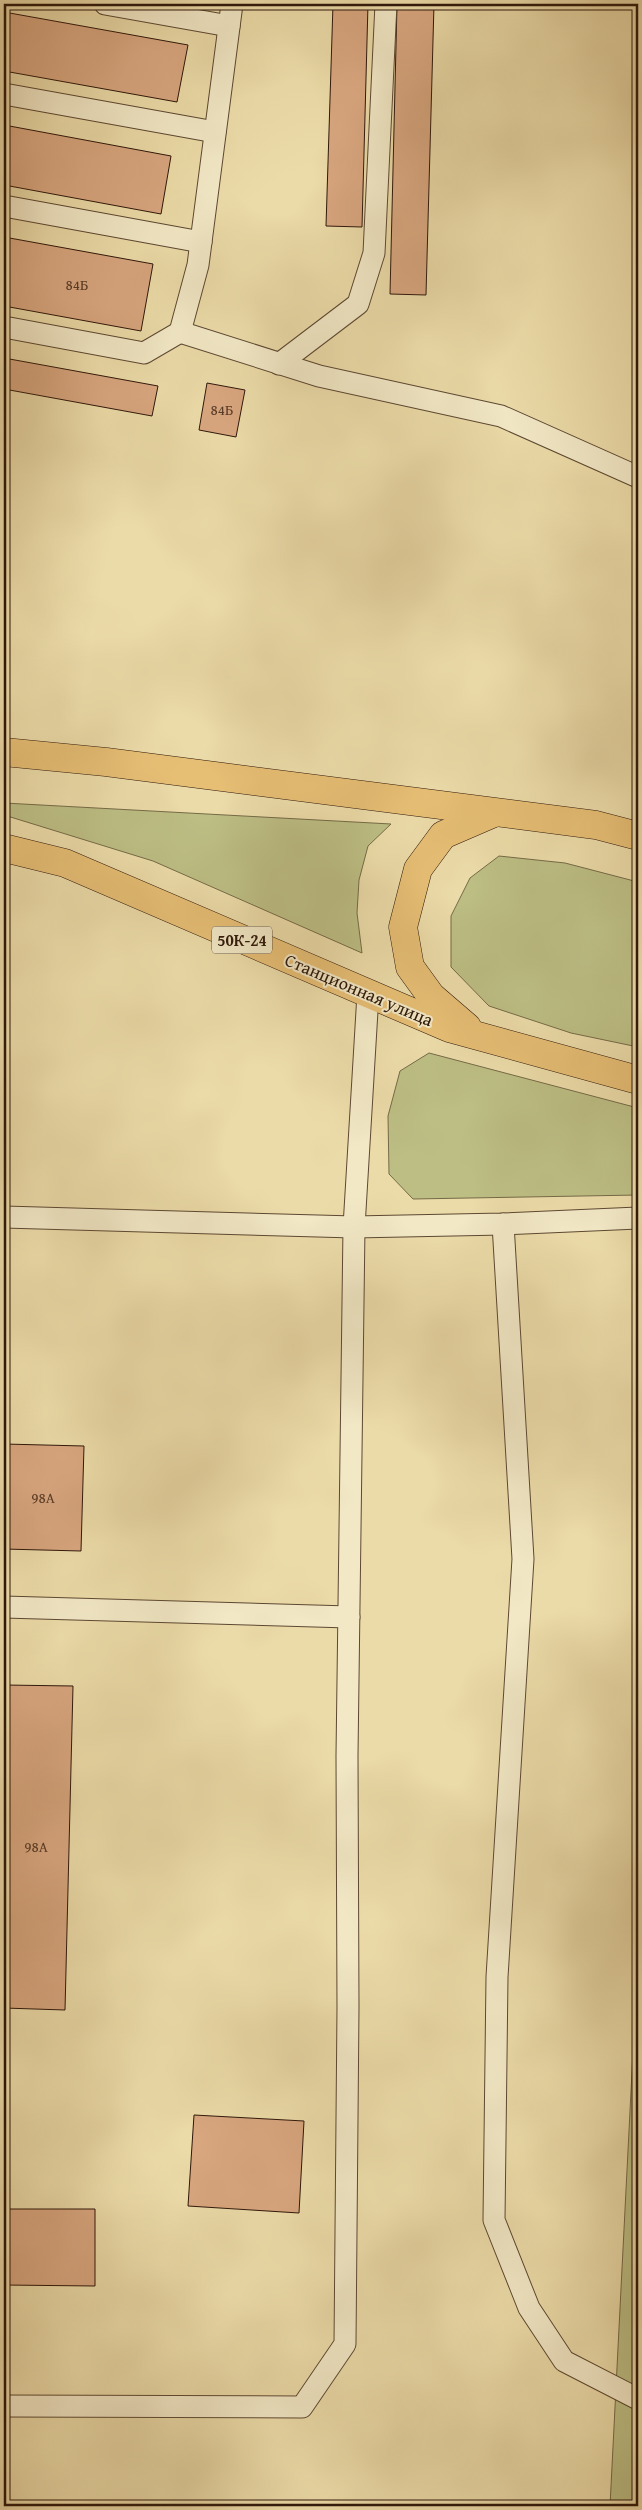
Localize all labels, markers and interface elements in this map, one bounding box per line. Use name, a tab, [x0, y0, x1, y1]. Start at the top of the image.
house number: 84Б	[66, 274, 88, 295]
house number: 84Б	[211, 399, 233, 420]
road number: 50К-24	[212, 926, 272, 954]
street label: Станционная улица	[281, 946, 438, 1033]
house number: 98А	[31, 1487, 55, 1508]
house number: 98А	[24, 1836, 48, 1857]

